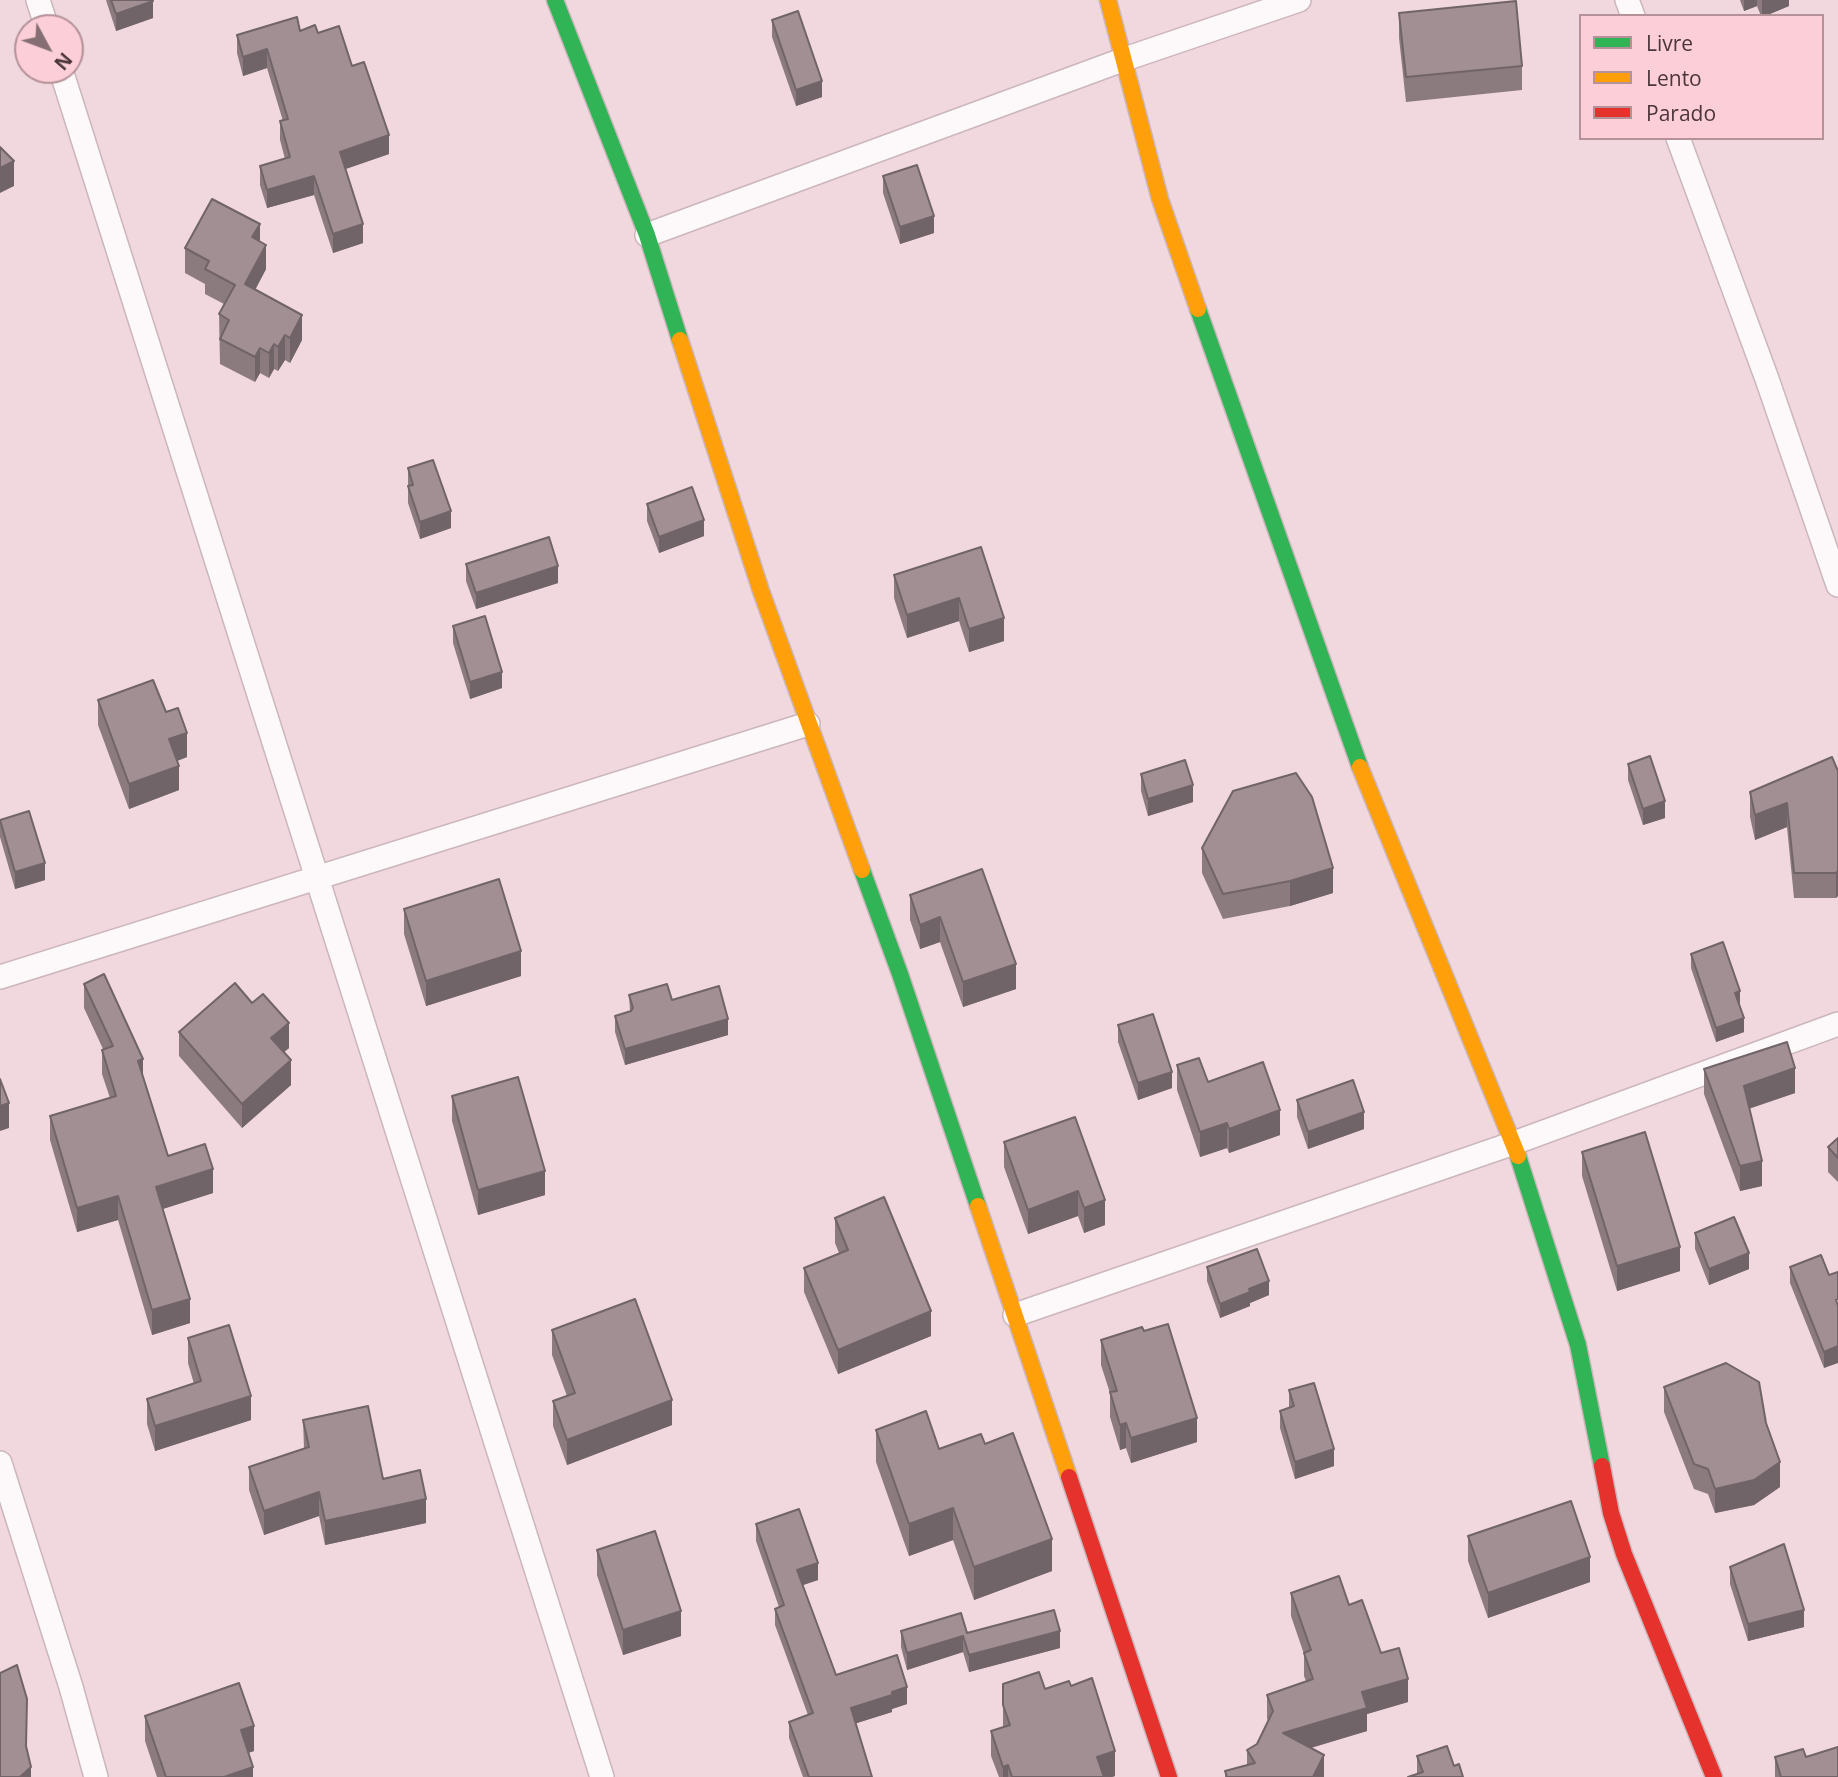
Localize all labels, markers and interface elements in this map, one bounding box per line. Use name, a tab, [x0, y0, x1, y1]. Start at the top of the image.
north arrow	[14, 14, 84, 84]
legend	[1579, 14, 1824, 140]
text: Livre	[1646, 29, 1693, 57]
text: N	[48, 47, 78, 76]
text: Lento	[1646, 64, 1702, 92]
text: Parado	[1646, 99, 1716, 127]

